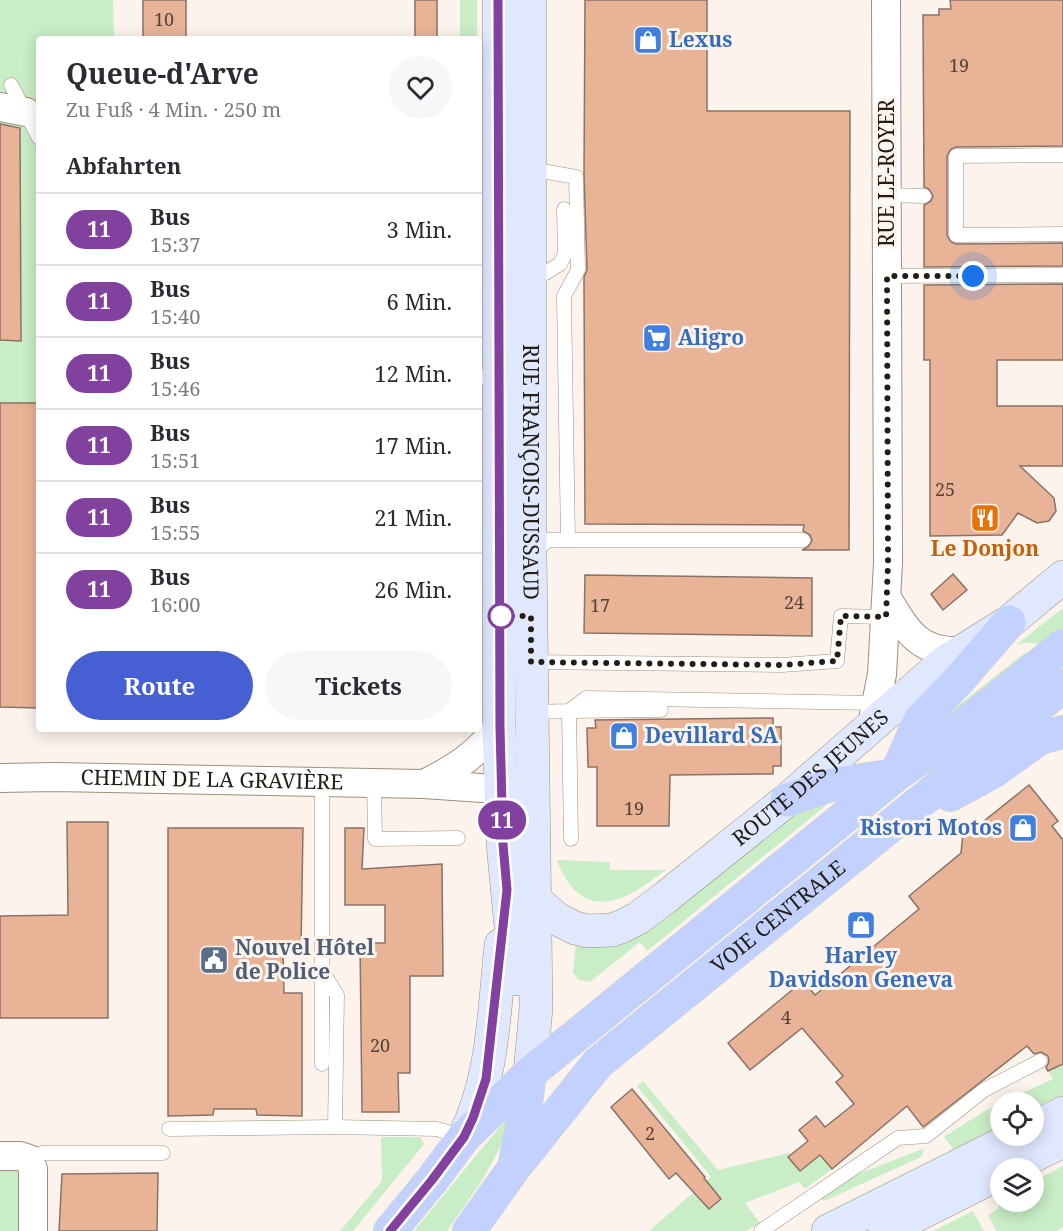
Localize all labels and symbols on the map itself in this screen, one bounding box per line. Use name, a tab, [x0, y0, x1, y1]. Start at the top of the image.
house number: 10	[154, 7, 174, 31]
shop icon: Lexus	[632, 24, 664, 56]
place label: Lexus	[669, 25, 732, 53]
house number: 19	[949, 53, 969, 77]
street label: RUE LE-ROYER	[872, 99, 900, 247]
your location	[958, 261, 988, 291]
supermarket icon: Aligro	[641, 322, 673, 354]
place label: Aligro	[678, 323, 744, 351]
street label: RUE FRANÇOIS-DUSSAUD	[517, 344, 546, 600]
house number: 25	[935, 477, 955, 501]
restaurant icon: Le Donjon	[969, 502, 1001, 534]
place label: Le Donjon	[931, 534, 1039, 562]
house number: 24	[784, 590, 804, 614]
house number: 17	[590, 593, 610, 617]
unlabelled marker	[488, 603, 514, 629]
street label: ROUTE DES JEUNES	[726, 703, 894, 852]
shop icon: Devillard SA	[608, 720, 640, 752]
place label: Devillard SA	[645, 721, 778, 749]
street label: CHEMIN DE LA GRAVIÈRE	[80, 763, 344, 795]
house number: 19	[624, 796, 644, 820]
line badge: 11	[475, 800, 529, 840]
shop icon: Ristori Motos	[1007, 812, 1039, 844]
place label: Ristori Motos	[860, 813, 1002, 841]
street label: VOIE CENTRALE	[705, 853, 851, 979]
shop icon: Harley Davidson Geneva	[845, 909, 877, 941]
place label: Nouvel Hôtel de Police	[235, 933, 375, 985]
place label: Harley Davidson Geneva	[769, 941, 953, 993]
public building icon: Nouvel Hôtel de Police	[198, 944, 230, 976]
house number: 4	[781, 1005, 791, 1029]
house number: 20	[370, 1033, 390, 1057]
house number: 2	[645, 1121, 655, 1145]

